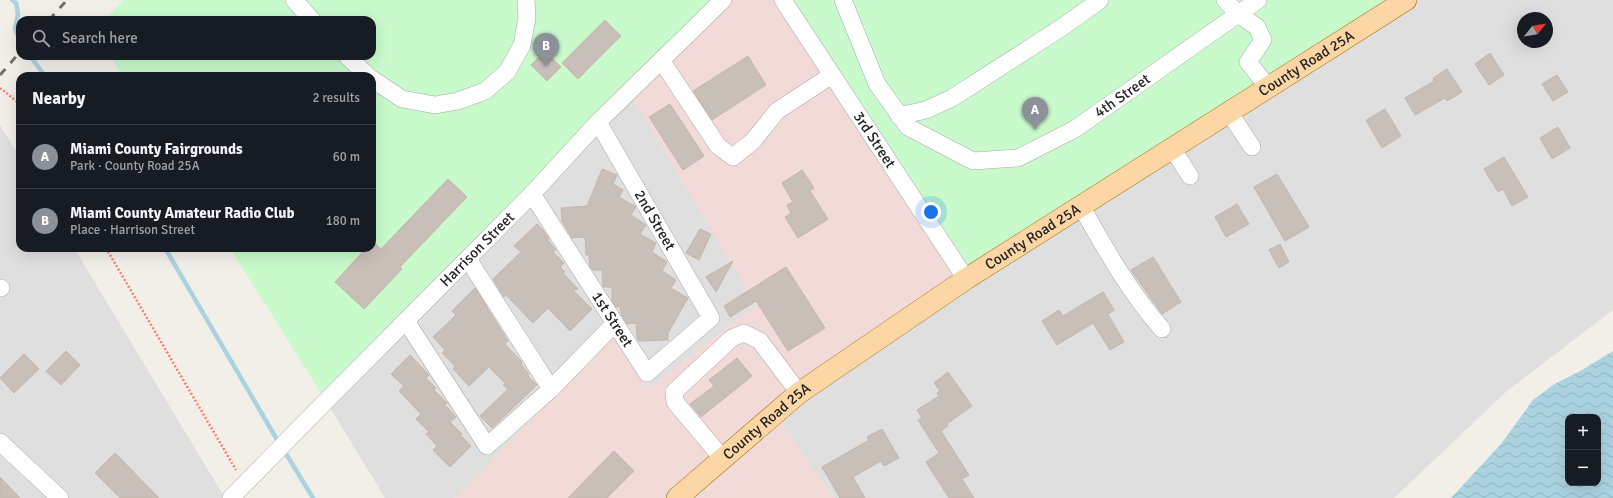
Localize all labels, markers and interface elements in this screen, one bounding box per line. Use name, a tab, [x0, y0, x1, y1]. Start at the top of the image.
north arrow	[1517, 12, 1553, 48]
search box	[16, 16, 376, 60]
street label: County Road 25A	[1255, 26, 1357, 100]
icon: search	[30, 27, 52, 49]
text: Search here	[62, 29, 138, 47]
pin: B	[533, 33, 559, 66]
street label: 4th Street	[1091, 70, 1154, 121]
text: Nearby	[32, 88, 85, 109]
text: 2 results	[312, 90, 360, 106]
pin: A	[1022, 97, 1048, 130]
street label: 3rd Street	[850, 108, 900, 171]
text: Miami County Fairgrounds	[70, 140, 243, 158]
text: A	[41, 149, 49, 165]
text: 60 m	[333, 149, 360, 165]
text: Park · County Road 25A	[70, 158, 200, 174]
street label: 2nd Street	[631, 187, 679, 253]
street label: County Road 25A	[981, 200, 1084, 274]
your location	[921, 202, 941, 222]
text: Miami County Amateur Radio Club	[70, 204, 294, 222]
street label: Harrison Street	[436, 208, 518, 290]
text: B	[41, 213, 49, 229]
text: 180 m	[326, 213, 360, 229]
text: Place · Harrison Street	[70, 222, 195, 238]
street label: 1st Street	[588, 288, 637, 350]
street label: County Road 25A	[719, 379, 814, 464]
map controls	[1565, 414, 1601, 486]
button: +	[1565, 414, 1601, 450]
button: −	[1565, 450, 1601, 486]

